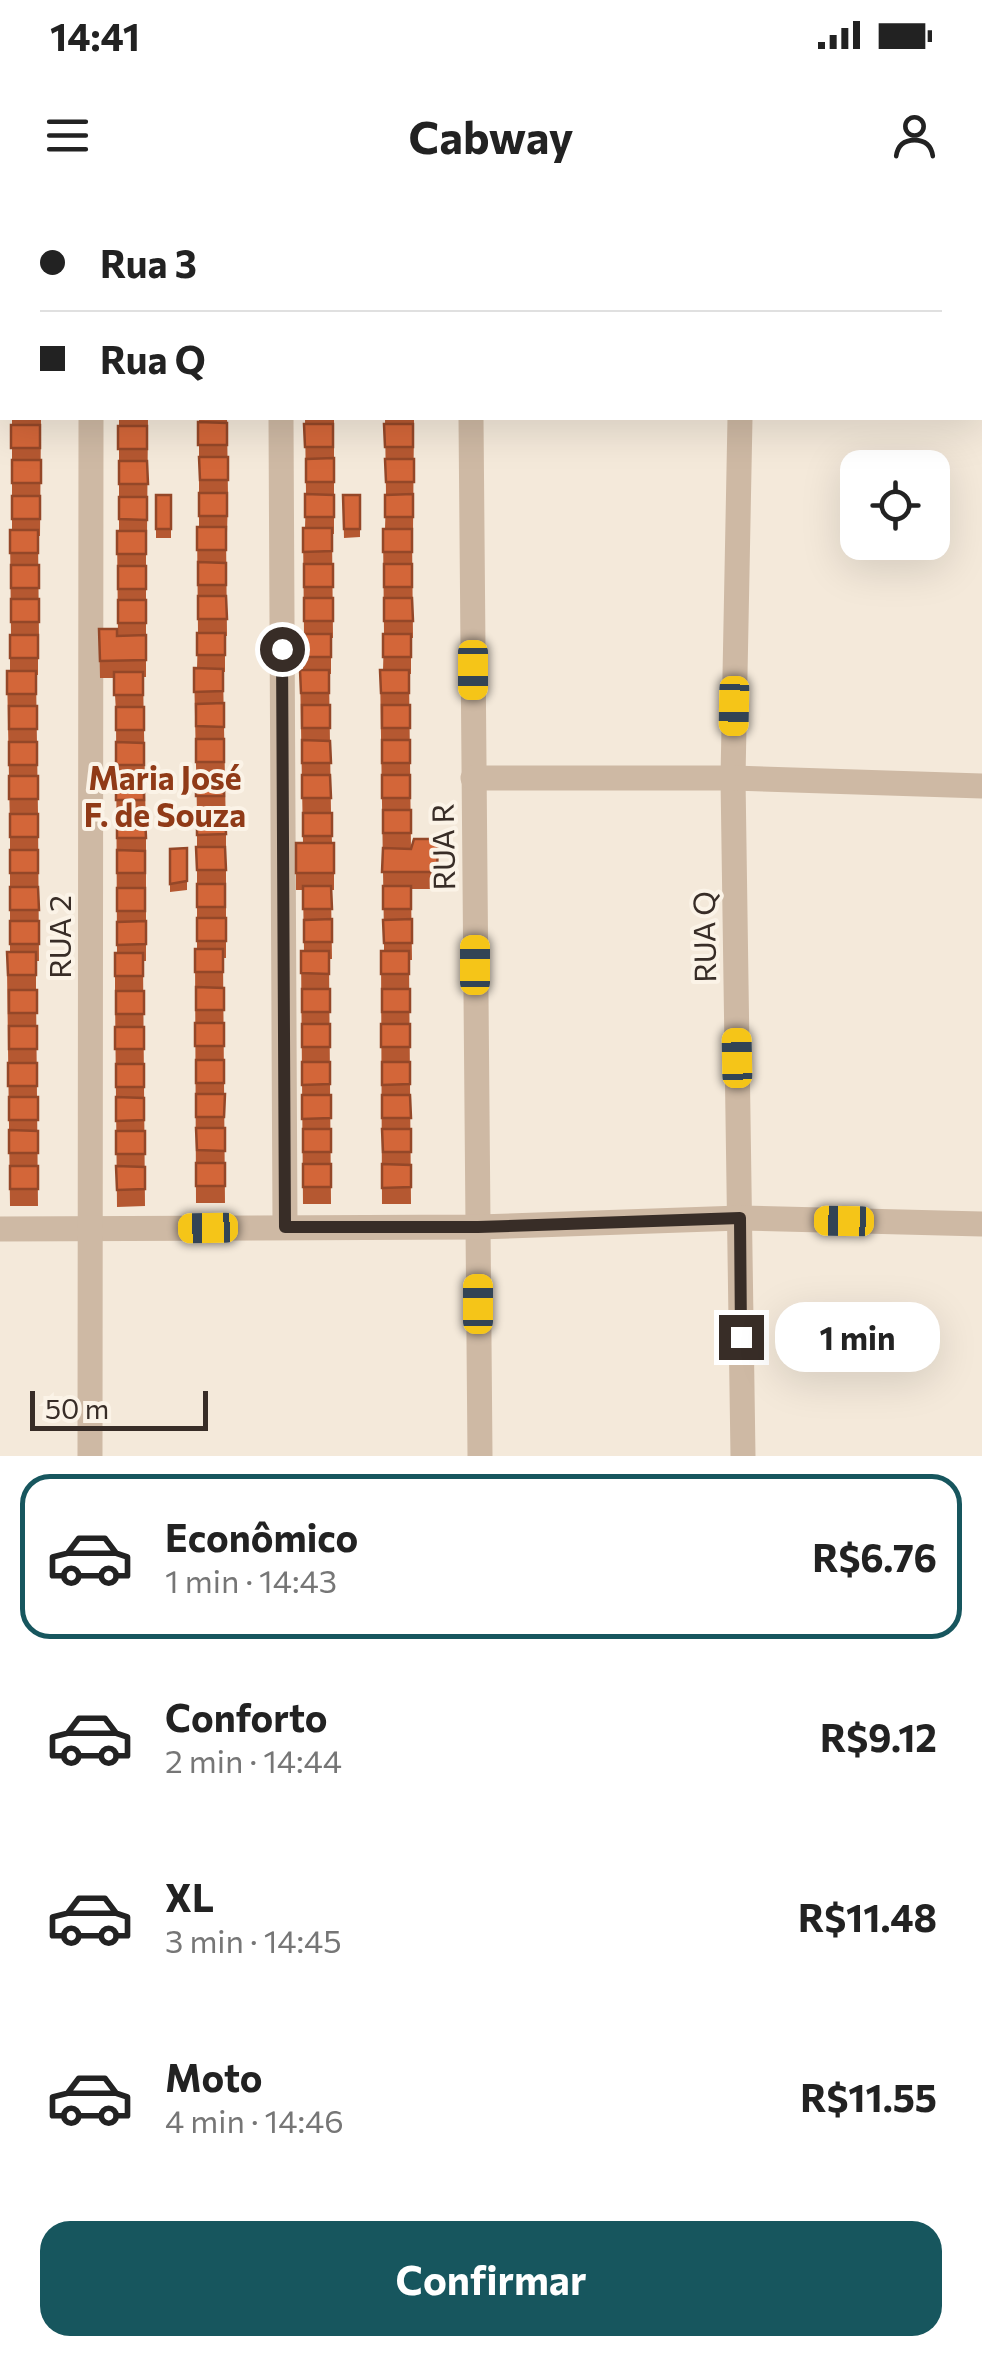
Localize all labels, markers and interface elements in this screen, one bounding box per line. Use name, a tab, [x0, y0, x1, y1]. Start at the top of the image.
text: 14:41	[50, 12, 140, 59]
icon: menu	[40, 108, 95, 163]
text: Cabway	[408, 108, 574, 163]
icon: person	[887, 108, 942, 163]
text: Rua 3	[100, 239, 197, 286]
text: Rua Q	[100, 335, 206, 382]
map controls	[840, 450, 950, 560]
button: locate	[840, 450, 950, 560]
route start	[260, 627, 305, 672]
car	[458, 640, 488, 700]
car	[718, 676, 750, 736]
district label: Maria José F. de Souza	[84, 757, 246, 834]
street label: RUA R	[423, 803, 461, 891]
street label: RUA Q	[684, 891, 722, 983]
street label: RUA 2	[40, 895, 77, 979]
car	[460, 935, 490, 995]
car	[721, 1028, 753, 1088]
car	[814, 1205, 874, 1237]
car	[178, 1212, 238, 1244]
car	[463, 1274, 493, 1334]
callout: 1 min	[776, 1302, 941, 1372]
route end	[719, 1315, 764, 1360]
text: 1 min	[820, 1317, 895, 1357]
scale bar	[30, 1386, 208, 1430]
text: 50 m	[45, 1391, 109, 1425]
icon: car	[45, 1512, 135, 1602]
text: Econômico	[165, 1513, 358, 1560]
text: R$6.76	[812, 1533, 937, 1580]
text: 1 min · 14:43	[165, 1560, 337, 1600]
icon: car	[45, 1692, 135, 1782]
text: Conforto	[165, 1693, 328, 1740]
text: R$9.12	[820, 1713, 937, 1760]
text: 2 min · 14:44	[165, 1740, 342, 1780]
icon: car	[45, 1872, 135, 1962]
text: XL	[165, 1873, 214, 1920]
text: R$11.48	[798, 1893, 937, 1940]
text: 3 min · 14:45	[165, 1920, 342, 1960]
icon: car	[45, 2052, 135, 2142]
text: Moto	[165, 2053, 263, 2100]
text: R$11.55	[800, 2073, 937, 2120]
text: 4 min · 14:46	[165, 2100, 344, 2140]
button: Confirmar	[40, 2221, 942, 2336]

